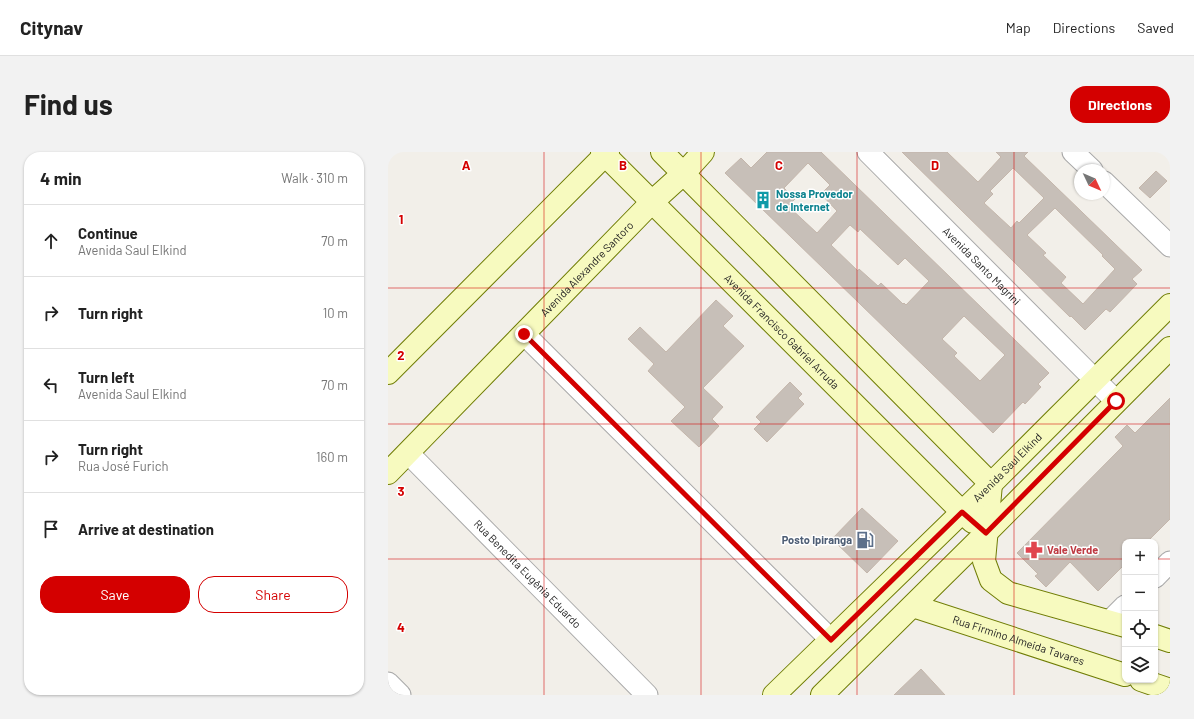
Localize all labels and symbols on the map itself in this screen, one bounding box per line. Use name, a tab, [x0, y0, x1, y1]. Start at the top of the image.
text: A	[462, 157, 471, 173]
text: B	[619, 157, 627, 173]
text: C	[775, 157, 783, 173]
text: D	[931, 157, 939, 173]
north arrow	[1074, 164, 1110, 200]
place label: Nossa Provedor de Internet	[776, 187, 854, 213]
building icon: Nossa Provedor de Internet	[753, 190, 773, 210]
text: 1	[399, 211, 403, 227]
street label: Avenida Alexandre Santoro	[537, 218, 636, 319]
street label: Avenida Santo Magrini	[940, 224, 1024, 308]
street label: Avenida Francisco Gabriel Arruda	[722, 271, 842, 391]
route end	[515, 325, 533, 343]
text: 2	[397, 347, 405, 363]
route start	[1107, 392, 1125, 410]
street label: Avenida Saul Elkind	[970, 430, 1044, 504]
text: 3	[397, 483, 405, 499]
street label: Rua Benedita Eugênia Eduardo	[472, 517, 584, 630]
fuel station icon: Posto Ipiranga	[855, 530, 875, 550]
place label: Posto Ipiranga	[782, 533, 852, 546]
pharmacy icon: Vale Verde	[1024, 540, 1044, 560]
place label: Vale Verde	[1047, 543, 1098, 556]
street label: Rua Firmino Almeida Tavares	[951, 612, 1086, 667]
text: 4	[397, 619, 405, 635]

